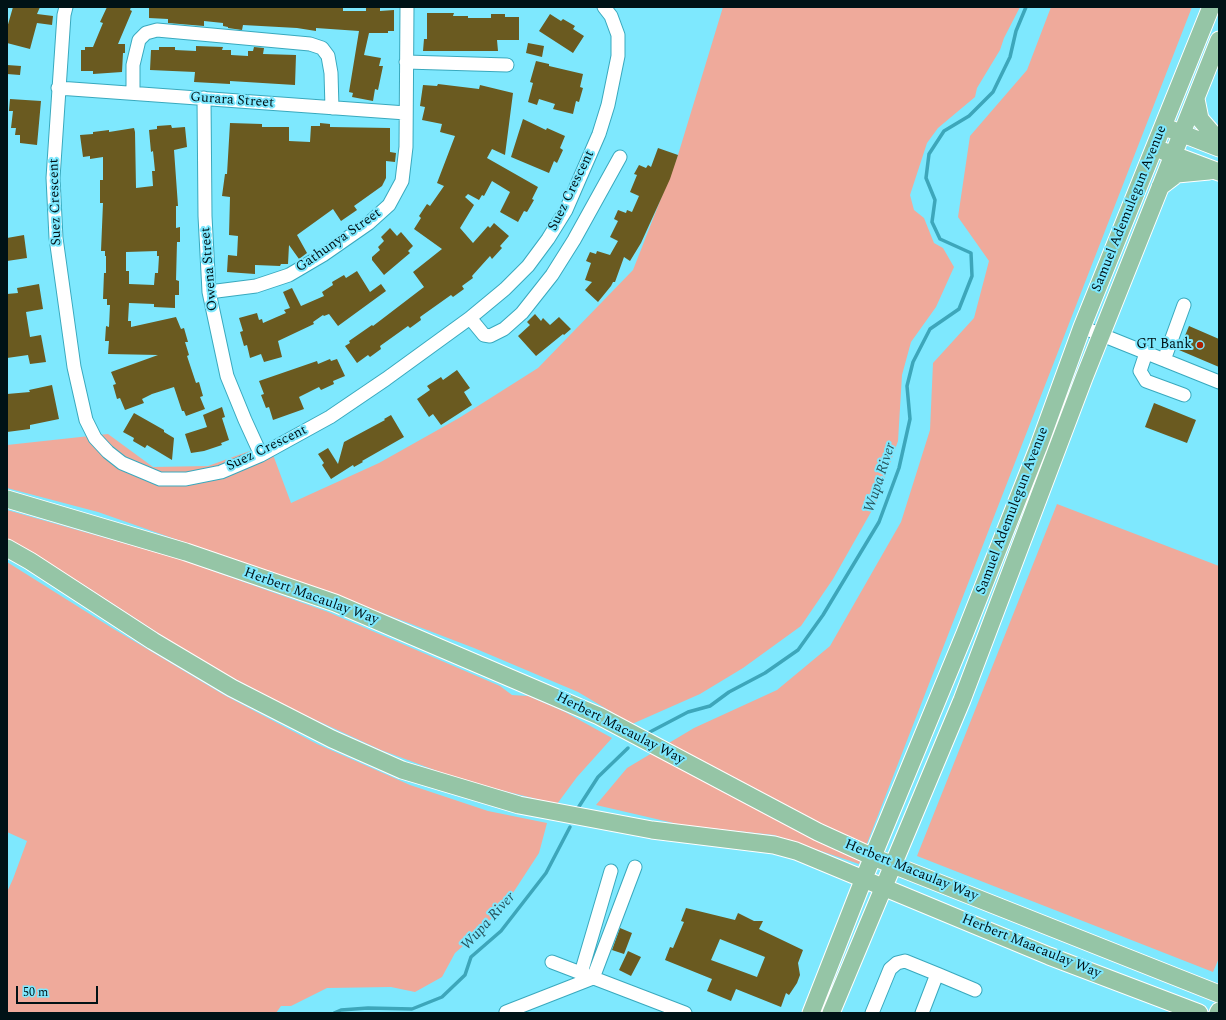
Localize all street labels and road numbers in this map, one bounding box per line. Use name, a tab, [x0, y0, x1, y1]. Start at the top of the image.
street label: Gurara Street	[190, 90, 274, 112]
street label: Samuel Ademulegun Avenue	[1089, 123, 1171, 295]
street label: Suez Crescent	[545, 148, 599, 234]
street label: Suez Crescent	[46, 158, 66, 246]
street label: Gathunya Street	[293, 205, 385, 277]
street label: Owena Street	[198, 226, 222, 312]
street label: Suez Crescent	[224, 422, 310, 476]
street label: Samuel Ademulegun Avenue	[973, 425, 1053, 597]
street label: Herbert Macaulay Way	[241, 565, 381, 629]
street label: Herbert Macaulay Way	[553, 689, 687, 769]
street label: Herbert Macaulay Way	[842, 837, 980, 905]
street label: Herbert Maacaulay Way	[959, 911, 1103, 983]

